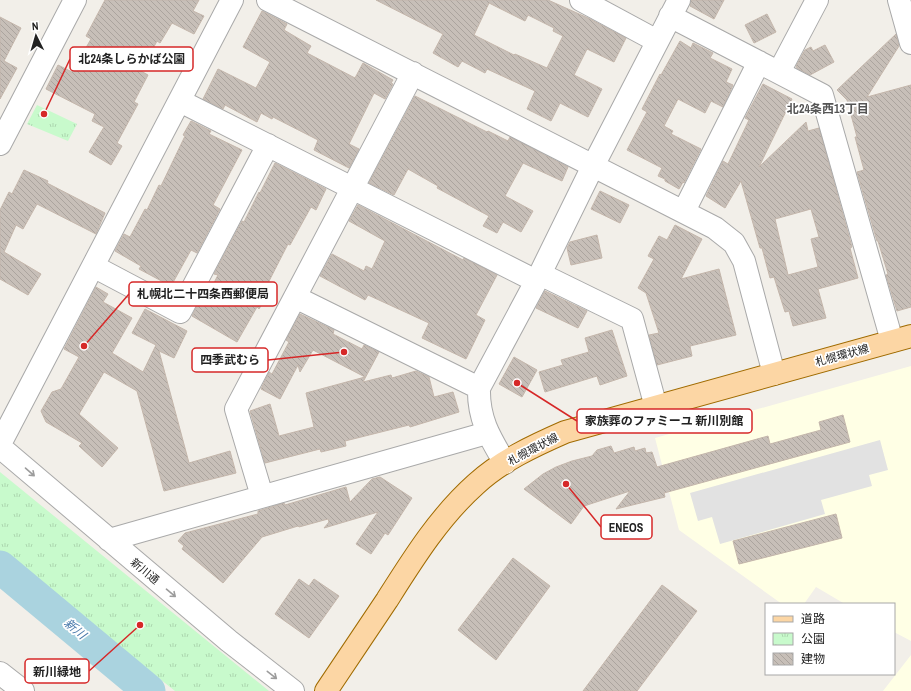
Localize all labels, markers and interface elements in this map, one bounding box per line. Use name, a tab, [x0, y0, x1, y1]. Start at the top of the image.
north arrow	[16, 16, 56, 56]
text: N	[31, 19, 39, 33]
callout: 北24条しらかば公園	[70, 47, 193, 71]
text: 北24条しらかば公園	[79, 51, 185, 67]
district label: 北24条西13丁目	[787, 101, 869, 117]
callout: 札幌北二十四条西郵便局	[129, 282, 277, 306]
text: 札幌北二十四条西郵便局	[137, 286, 269, 302]
street label: 札幌環状線	[814, 341, 870, 369]
callout: 四季武むら	[192, 348, 268, 372]
text: 四季武むら	[200, 352, 260, 368]
callout: 家族葬のファミーユ 新川別館	[577, 409, 752, 433]
text: 家族葬のファミーユ 新川別館	[585, 413, 743, 429]
street label: 札幌環状線	[505, 430, 561, 468]
one-way arrow	[24, 468, 35, 477]
callout: ENEOS	[601, 515, 652, 539]
text: ENEOS	[609, 520, 644, 536]
street label: 新川通	[128, 555, 162, 587]
one-way arrow	[166, 588, 177, 597]
legend	[765, 603, 895, 675]
text: 道路	[801, 611, 825, 627]
water label: 新川	[61, 615, 91, 644]
text: 公園	[801, 631, 825, 647]
text: 建物	[801, 651, 825, 667]
callout: 新川緑地	[25, 659, 89, 683]
text: 新川緑地	[33, 664, 81, 680]
one-way arrow	[267, 670, 278, 679]

